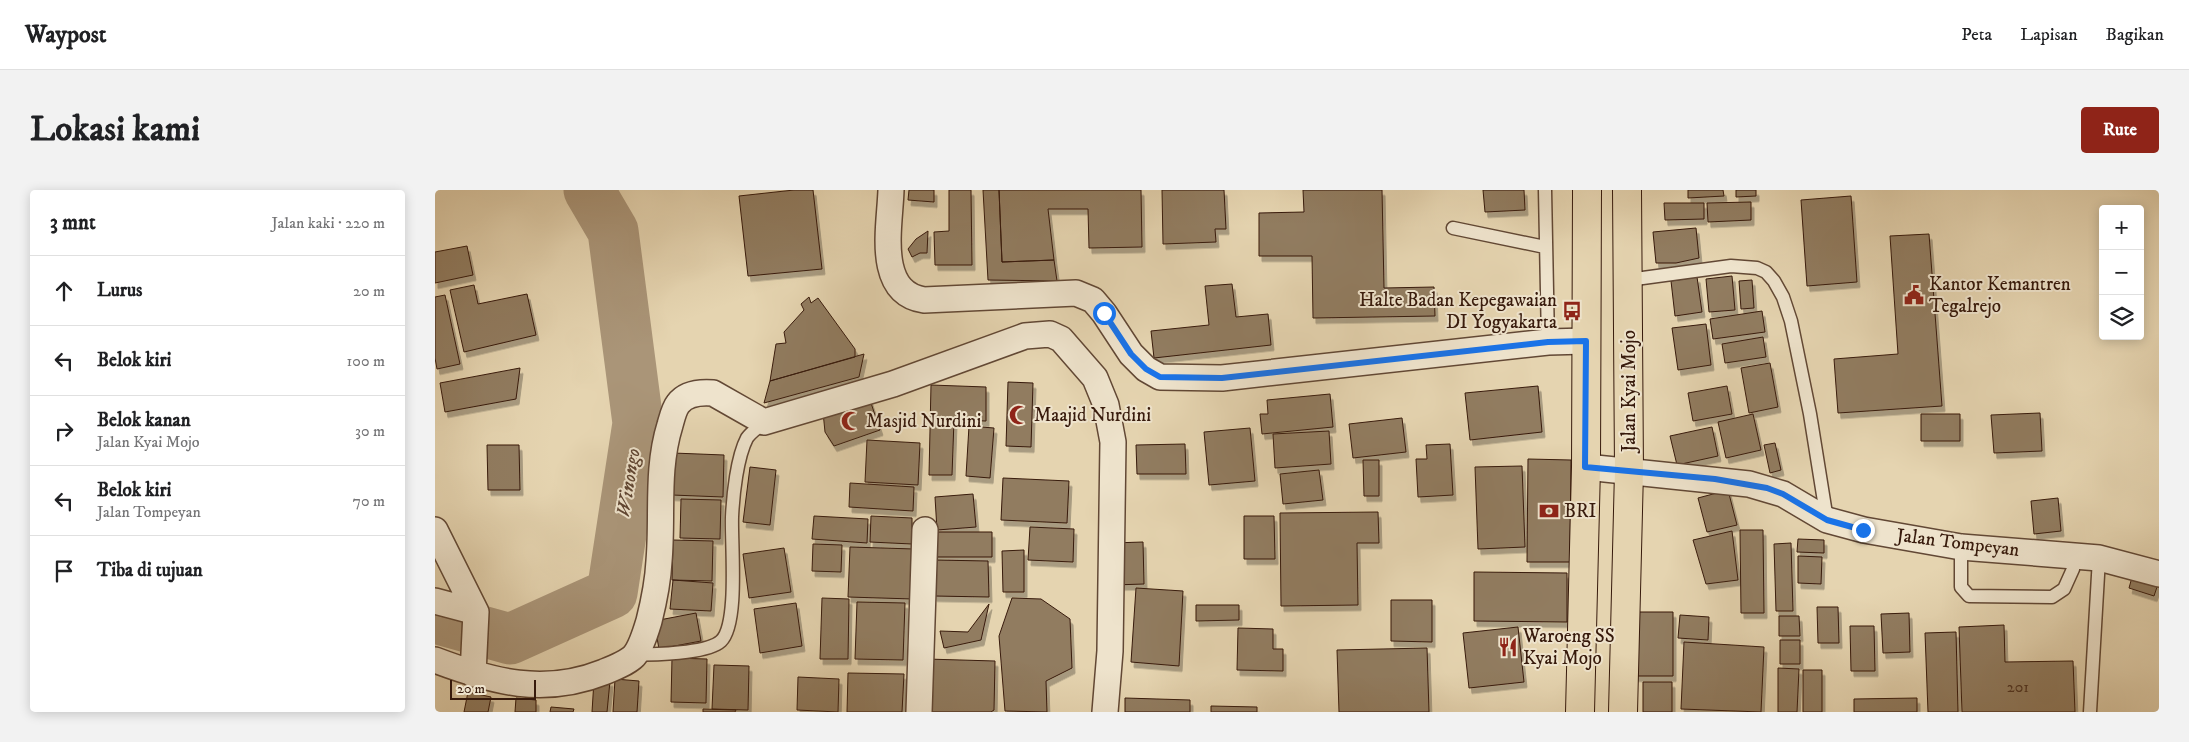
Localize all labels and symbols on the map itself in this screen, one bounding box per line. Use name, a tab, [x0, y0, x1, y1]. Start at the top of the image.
place label: Kantor Kemantren Tegalrejo	[1929, 273, 2071, 318]
public building icon: Kantor Kemantren Tegalrejo	[1903, 284, 1925, 306]
place label: Halte Badan Kepegawaian DI Yogyakarta	[1359, 289, 1557, 334]
bus stop icon: Halte Badan Kepegawaian DI Yogyakarta	[1561, 300, 1583, 322]
route start	[1093, 302, 1116, 325]
street label: Jalan Kyai Mojo	[1618, 330, 1641, 454]
mosque icon: Maajid Nurdini	[1008, 404, 1030, 426]
place label: Maajid Nurdini	[1034, 404, 1151, 427]
mosque icon: Masjid Nurdini	[840, 410, 862, 432]
place label: Masjid Nurdini	[866, 410, 981, 433]
water label: Winongo	[611, 447, 647, 519]
bank icon: BRI	[1538, 500, 1560, 522]
place label: BRI	[1564, 500, 1597, 523]
route end	[1852, 519, 1875, 542]
street label: Jalan Tompeyan	[1893, 524, 2021, 562]
place label: Waroeng SS Kyai Mojo	[1522, 625, 1615, 670]
restaurant icon: Waroeng SS Kyai Mojo	[1497, 636, 1519, 658]
scale bar	[450, 677, 536, 700]
house number: 201	[2007, 677, 2029, 697]

